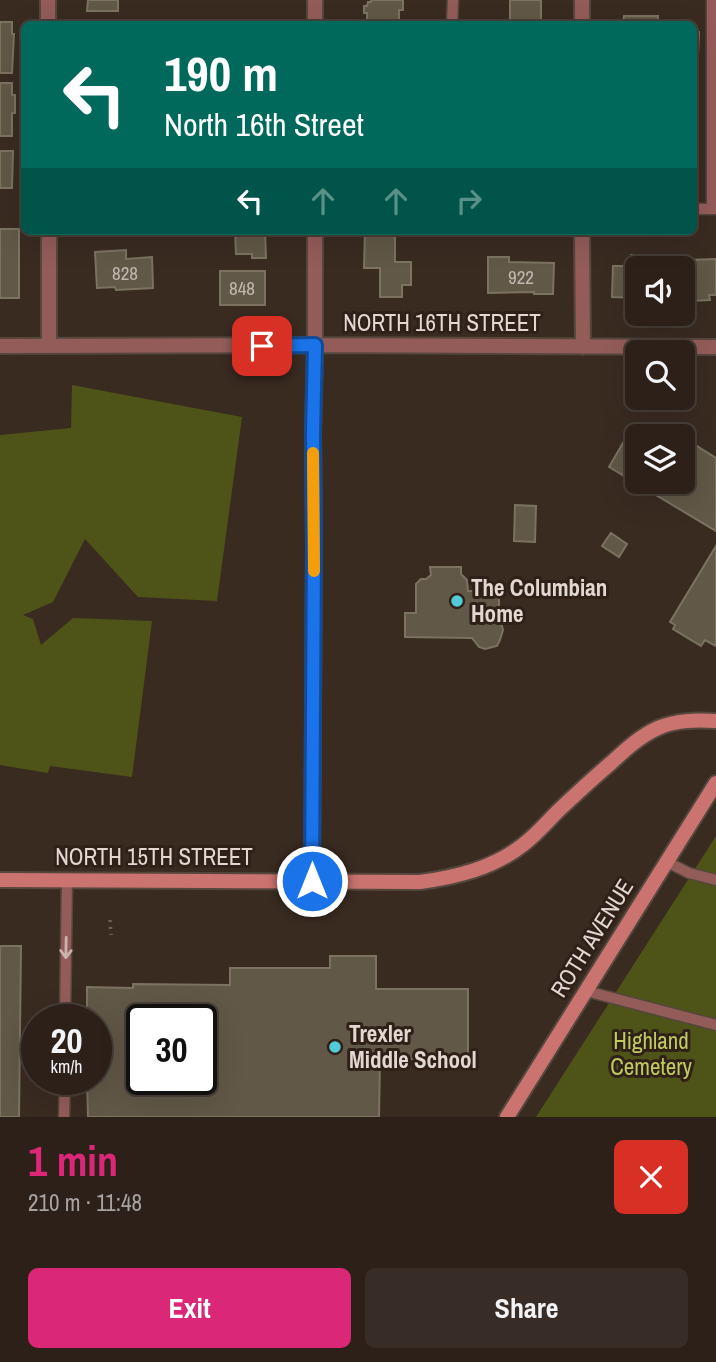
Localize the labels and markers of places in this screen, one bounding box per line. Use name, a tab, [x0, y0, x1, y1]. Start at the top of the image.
pin	[232, 316, 292, 376]
place label: The Columbian Home	[471, 572, 607, 629]
marker: The Columbian Home	[449, 593, 465, 609]
place label: Trexler Middle School	[349, 1018, 477, 1075]
marker: Trexler Middle School	[327, 1039, 343, 1055]

